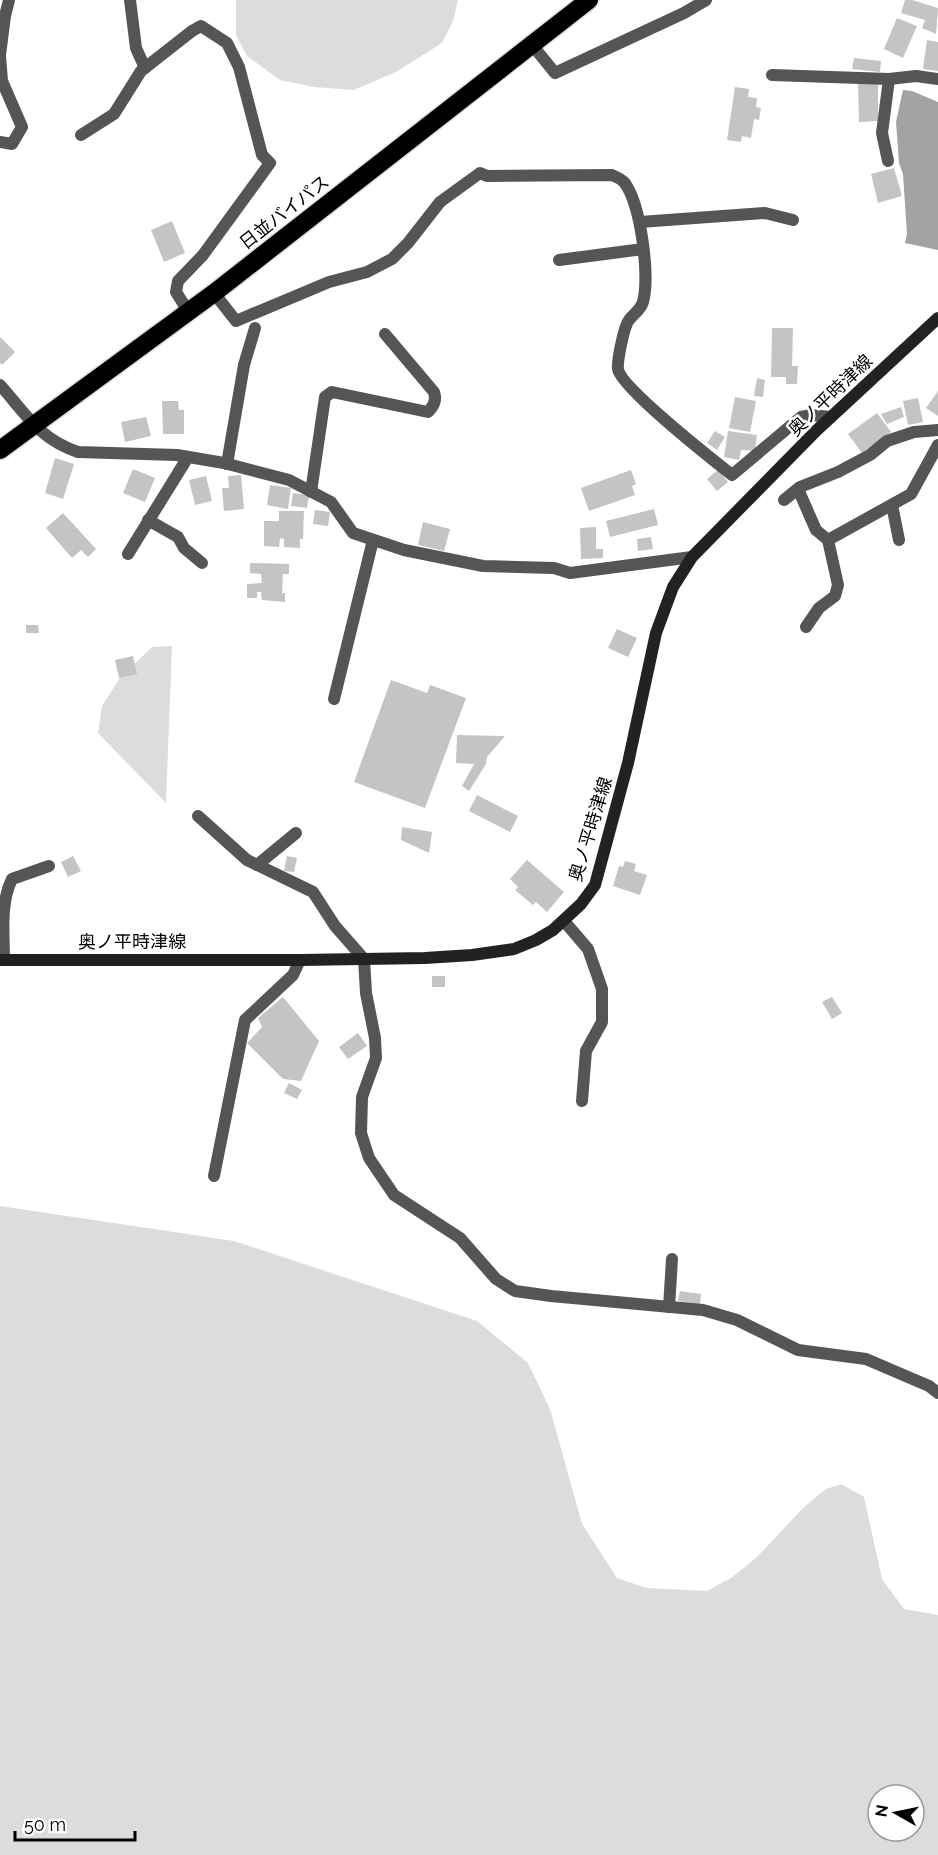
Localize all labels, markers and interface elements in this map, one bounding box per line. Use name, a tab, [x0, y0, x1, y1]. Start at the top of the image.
street label: 日並バイパス	[235, 171, 333, 253]
street label: 奥ノ平時津線	[784, 350, 876, 440]
street label: 奥ノ平時津線	[564, 774, 616, 884]
street label: 奥ノ平時津線	[78, 931, 186, 952]
north arrow	[866, 1783, 926, 1843]
text: N	[871, 1803, 892, 1818]
scale bar	[15, 1804, 135, 1842]
text: 50 m	[24, 1814, 66, 1835]

